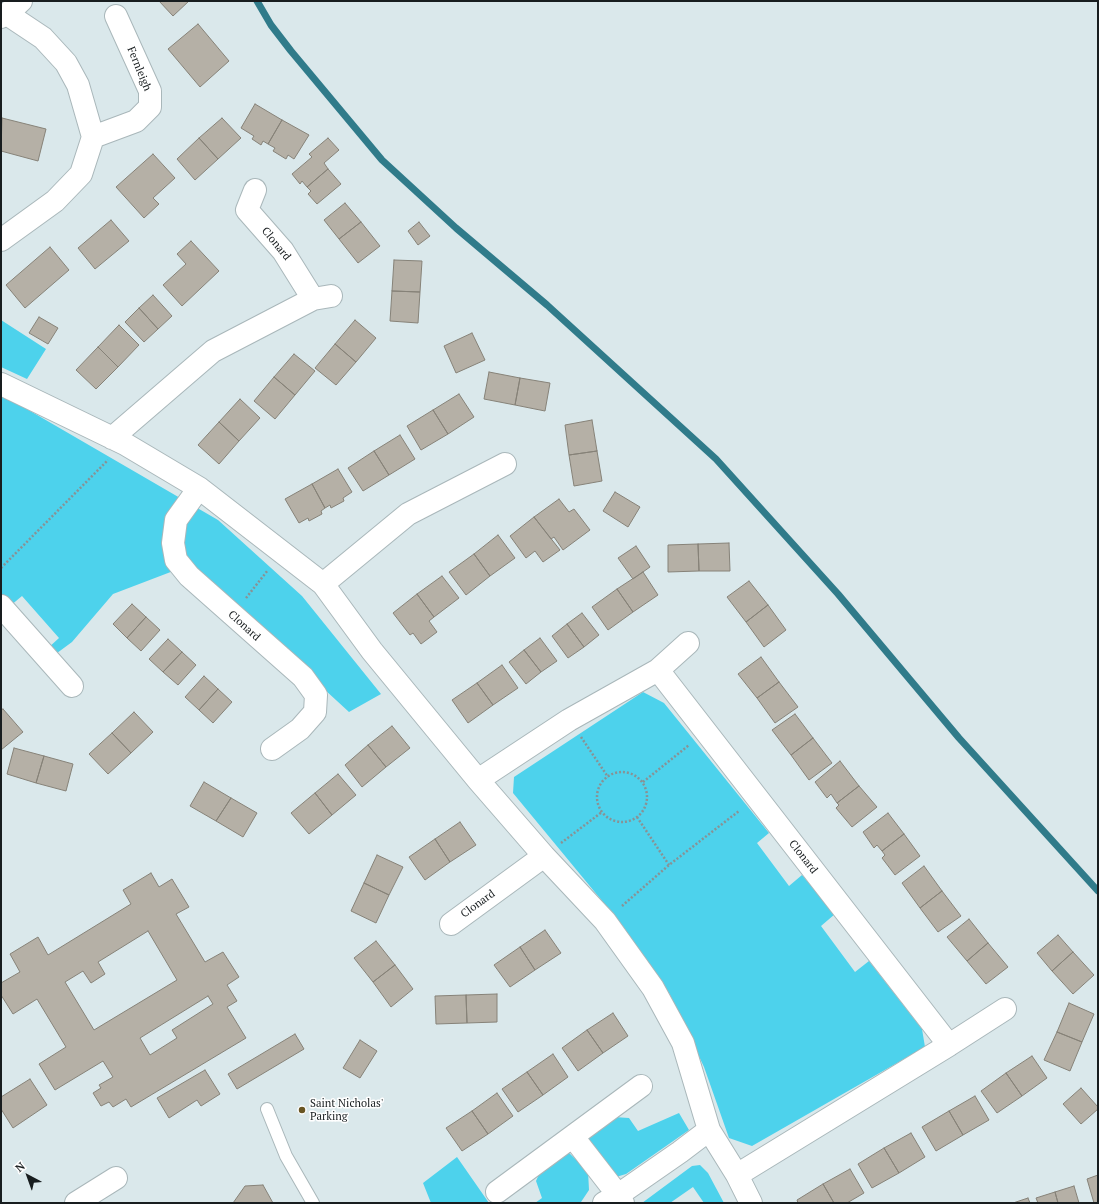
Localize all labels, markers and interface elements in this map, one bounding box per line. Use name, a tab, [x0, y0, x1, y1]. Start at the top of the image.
street label: Fernleigh	[124, 45, 154, 93]
street label: Clonard	[259, 225, 293, 263]
street label: Clonard	[225, 608, 263, 644]
street label: Clonard	[786, 838, 820, 876]
street label: Clonard	[458, 887, 498, 921]
place label: Saint Nicholas' Parking	[310, 1097, 383, 1123]
marker: Saint Nicholas' Parking	[297, 1105, 307, 1115]
north arrow	[8, 1156, 48, 1196]
text: N	[12, 1159, 28, 1175]

